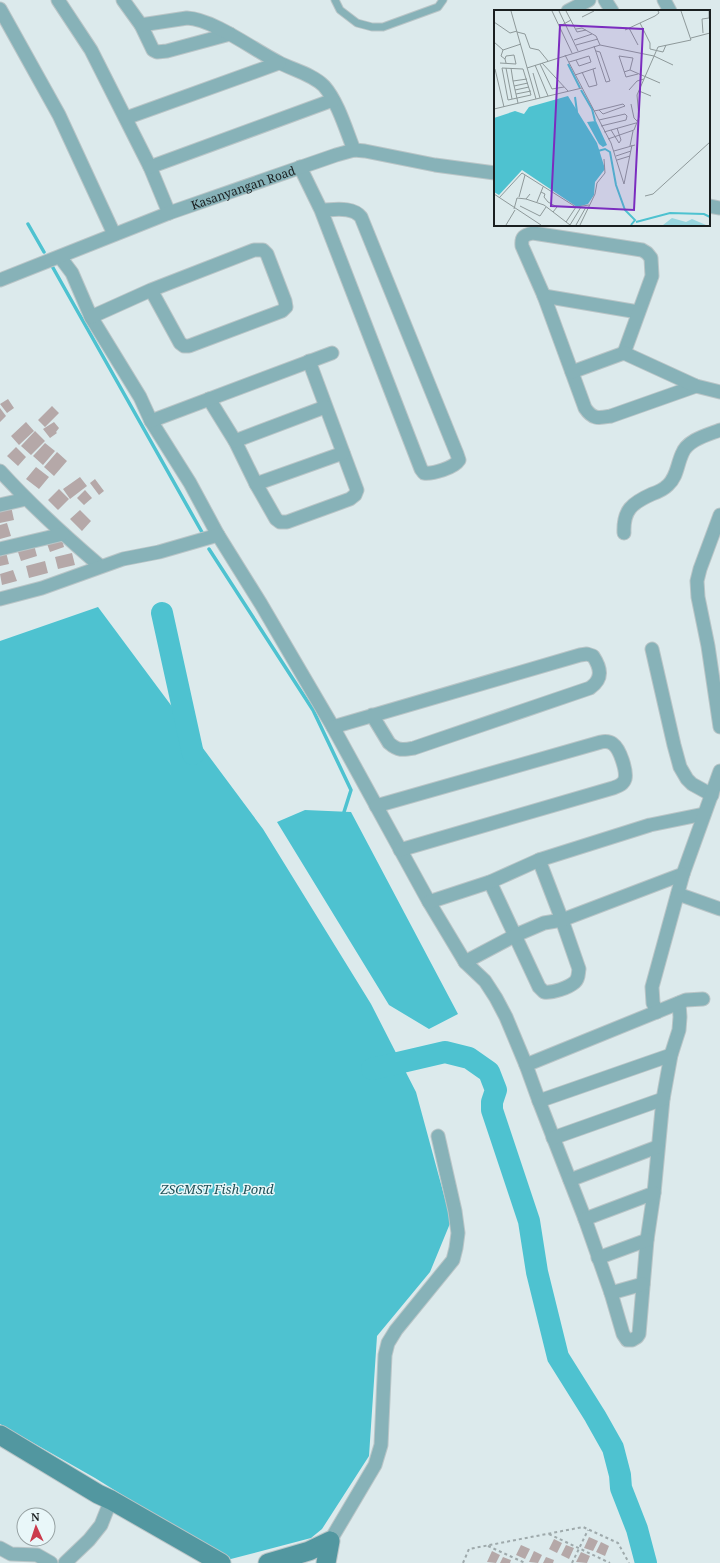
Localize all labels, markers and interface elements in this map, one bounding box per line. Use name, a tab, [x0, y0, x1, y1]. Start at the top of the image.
inset map	[494, 10, 710, 226]
street label: Kasanyangan Road	[188, 161, 298, 213]
water label: ZSCMST Fish Pond	[159, 1180, 274, 1198]
north arrow	[16, 1507, 56, 1547]
text: N	[31, 1509, 41, 1524]

